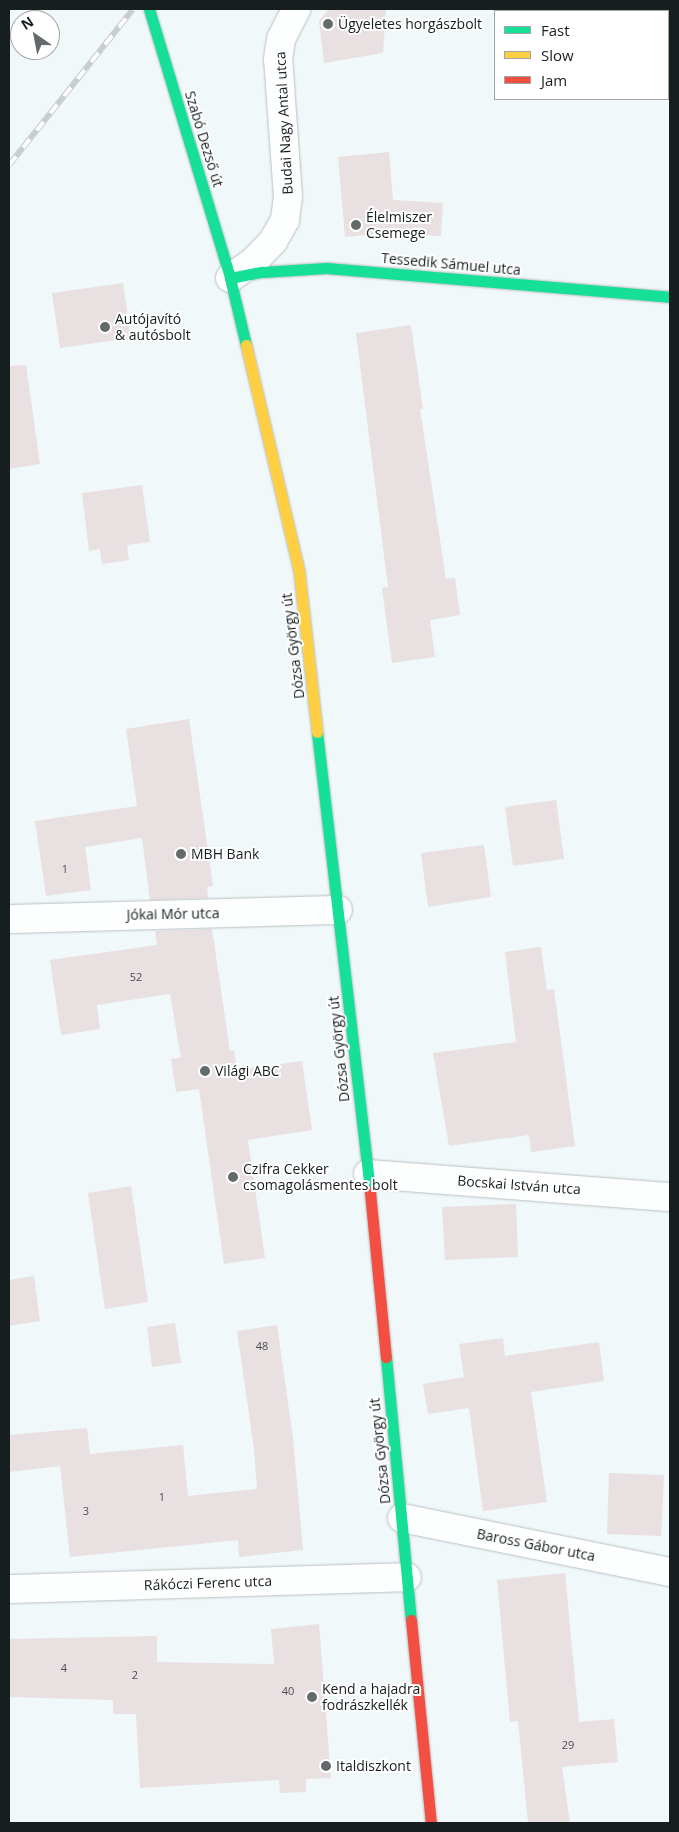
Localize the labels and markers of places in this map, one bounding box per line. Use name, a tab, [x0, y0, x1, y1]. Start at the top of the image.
place label: Ügyeletes horgászbolt	[338, 16, 482, 32]
marker: Ügyeletes horgászbolt	[322, 18, 334, 30]
place label: Élelmiszer Csemege	[366, 209, 432, 242]
marker: Élelmiszer Csemege	[350, 219, 362, 231]
place label: Autójavító & autósbolt	[115, 311, 191, 344]
marker: Autójavító & autósbolt	[99, 321, 111, 333]
place label: MBH Bank	[191, 846, 259, 862]
marker: MBH Bank	[175, 848, 187, 860]
place label: Világi ABC	[215, 1063, 280, 1079]
marker: Világi ABC	[199, 1065, 211, 1077]
place label: Czifra Cekker csomagolásmentes bolt	[243, 1161, 398, 1194]
marker: Czifra Cekker csomagolásmentes bolt	[227, 1171, 239, 1183]
place label: Kend a hajadra fodrászkellék	[322, 1681, 420, 1714]
marker: Kend a hajadra fodrászkellék	[306, 1691, 318, 1703]
place label: Italdiszkont	[336, 1758, 411, 1774]
marker: Italdiszkont	[320, 1760, 332, 1772]

